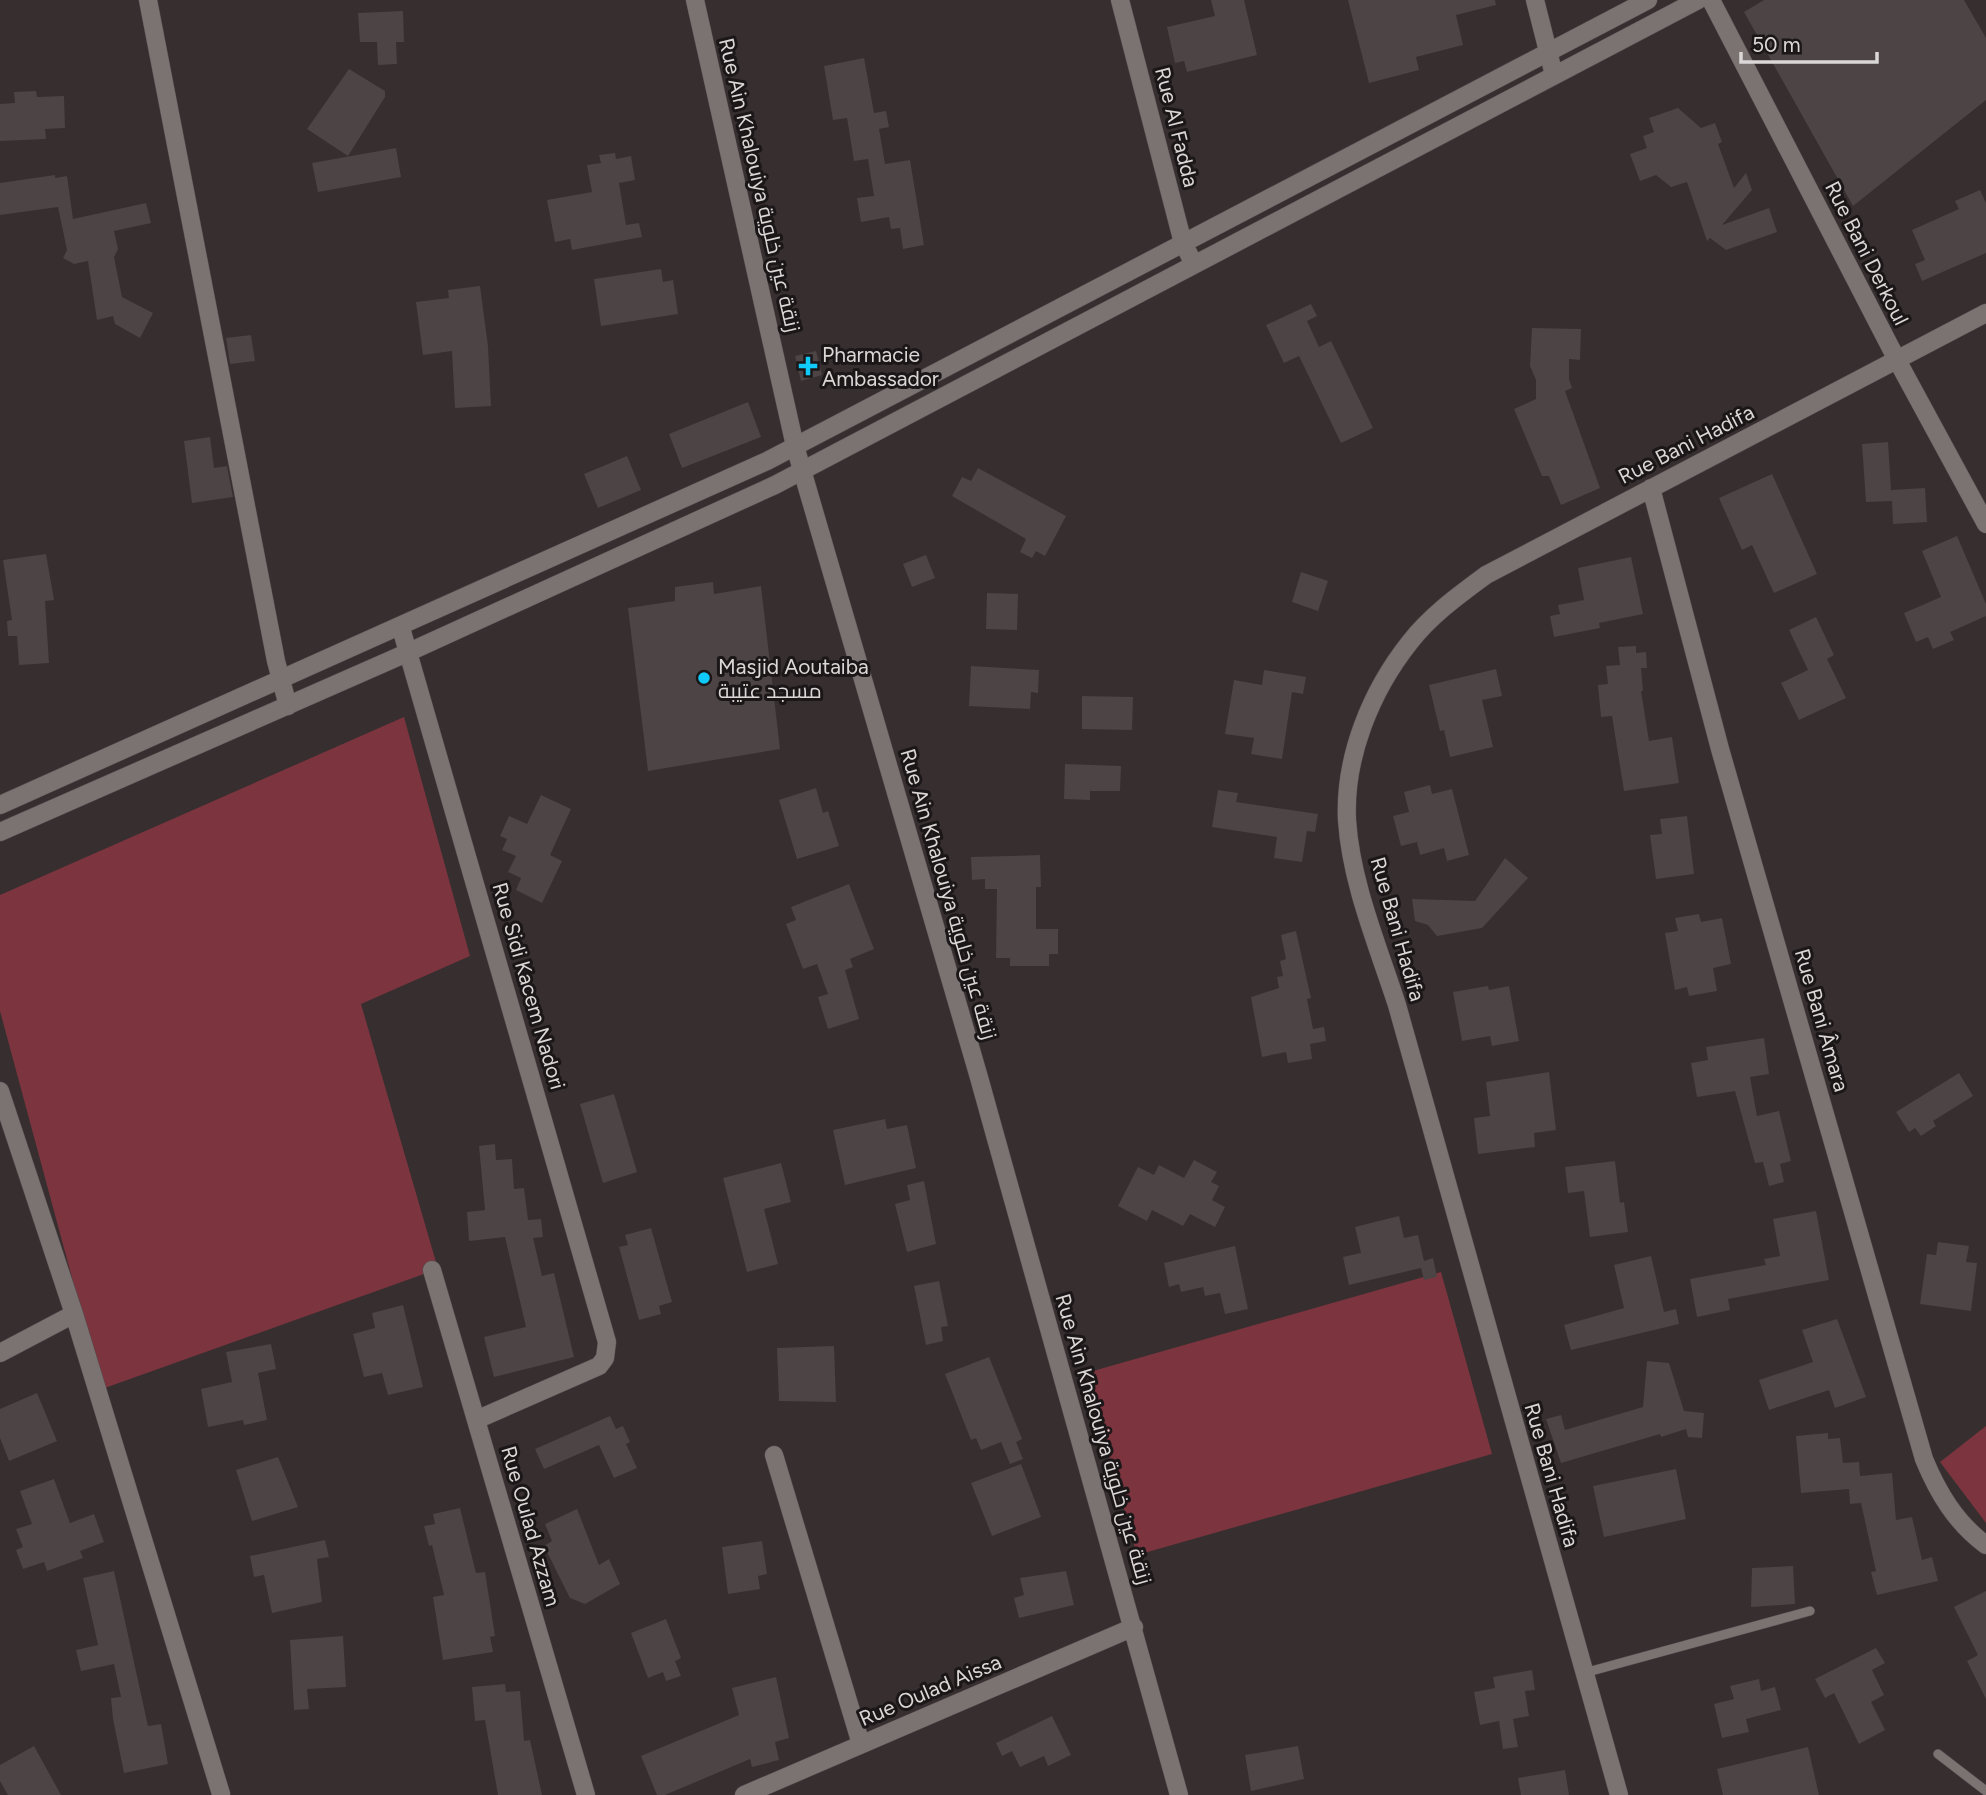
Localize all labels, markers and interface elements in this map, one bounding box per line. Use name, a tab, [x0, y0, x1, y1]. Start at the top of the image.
scale bar	[1741, 21, 1878, 65]
text: 50 m	[1752, 32, 1801, 57]
street label: Rue Ain Khalouiya زنقة عين خلوية	[713, 35, 806, 335]
street label: Rue Al Fadda	[1150, 64, 1204, 190]
street label: Rue Bani Derkoul	[1820, 177, 1914, 329]
place label: Pharmacie Ambassador	[822, 342, 939, 391]
marker: Pharmacie Ambassador	[800, 358, 816, 374]
street label: Rue Bani Hadifa	[1614, 399, 1758, 489]
place label: Masjid Aoutaiba مسجد عتيبة	[718, 654, 869, 703]
marker: Masjid Aoutaiba مسجد عتيبة	[696, 670, 712, 686]
street label: Rue Ain Khalouiya زنقة عين خلوية	[895, 746, 1003, 1042]
street label: Rue Bani Hadifa	[1365, 854, 1431, 1004]
street label: Rue Sidi Kacem Nadori	[487, 880, 571, 1092]
street label: Rue Bani Âmara	[1790, 946, 1854, 1094]
street label: Rue Ain Khalouiya زنقة عين خلوية	[1050, 1291, 1158, 1587]
street label: Rue Bani Hadifa	[1519, 1400, 1585, 1550]
street label: Rue Oulad Azzam	[496, 1443, 566, 1609]
street label: Rue Oulad Aissa	[855, 1649, 1005, 1731]

